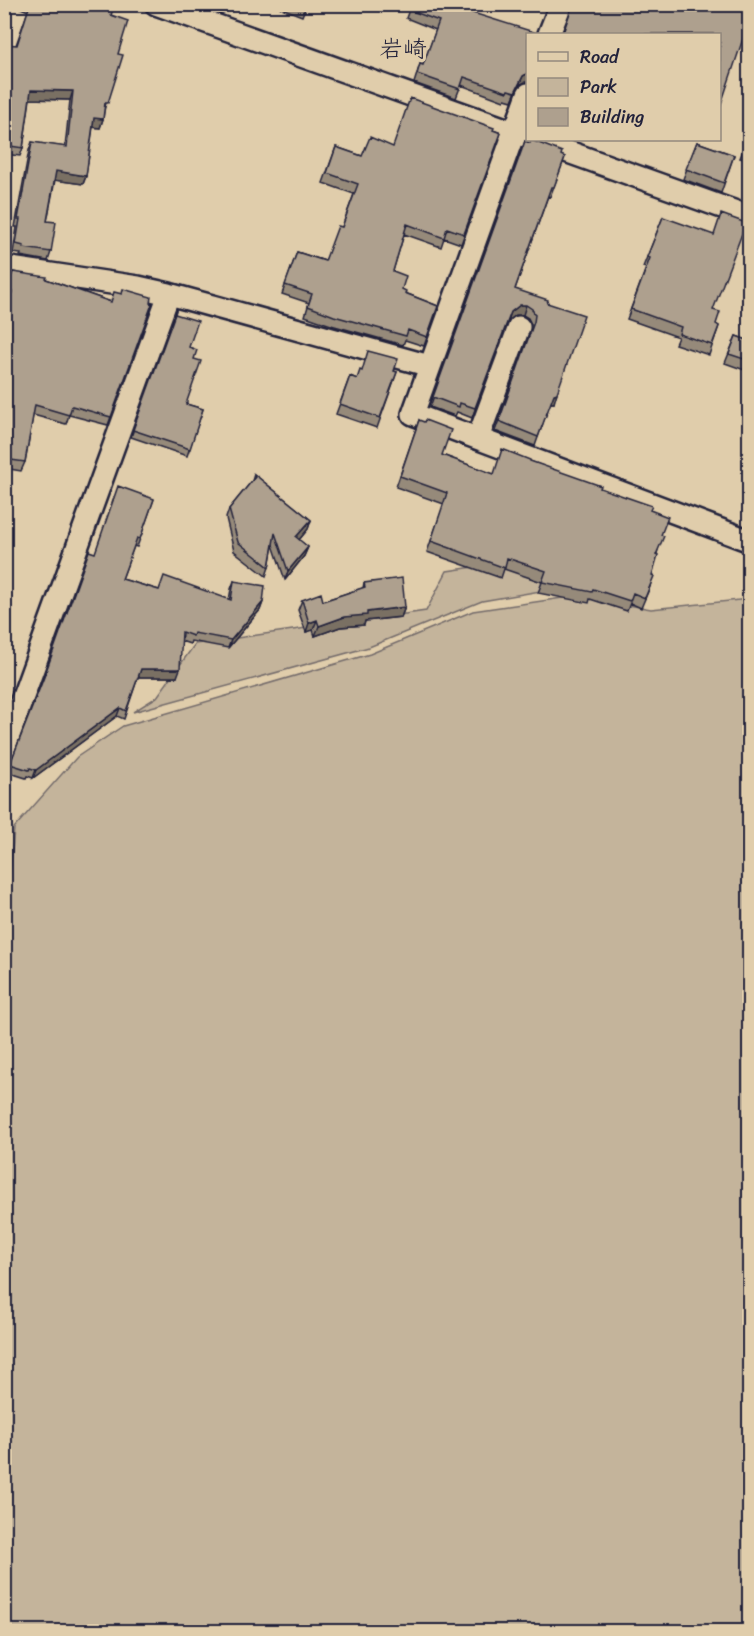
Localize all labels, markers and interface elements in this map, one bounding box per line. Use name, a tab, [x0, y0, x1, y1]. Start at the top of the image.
district label: 岩崎	[379, 28, 427, 70]
legend	[526, 33, 721, 141]
text: Road	[580, 41, 620, 73]
text: Park	[580, 71, 617, 103]
text: Building	[580, 101, 644, 133]

